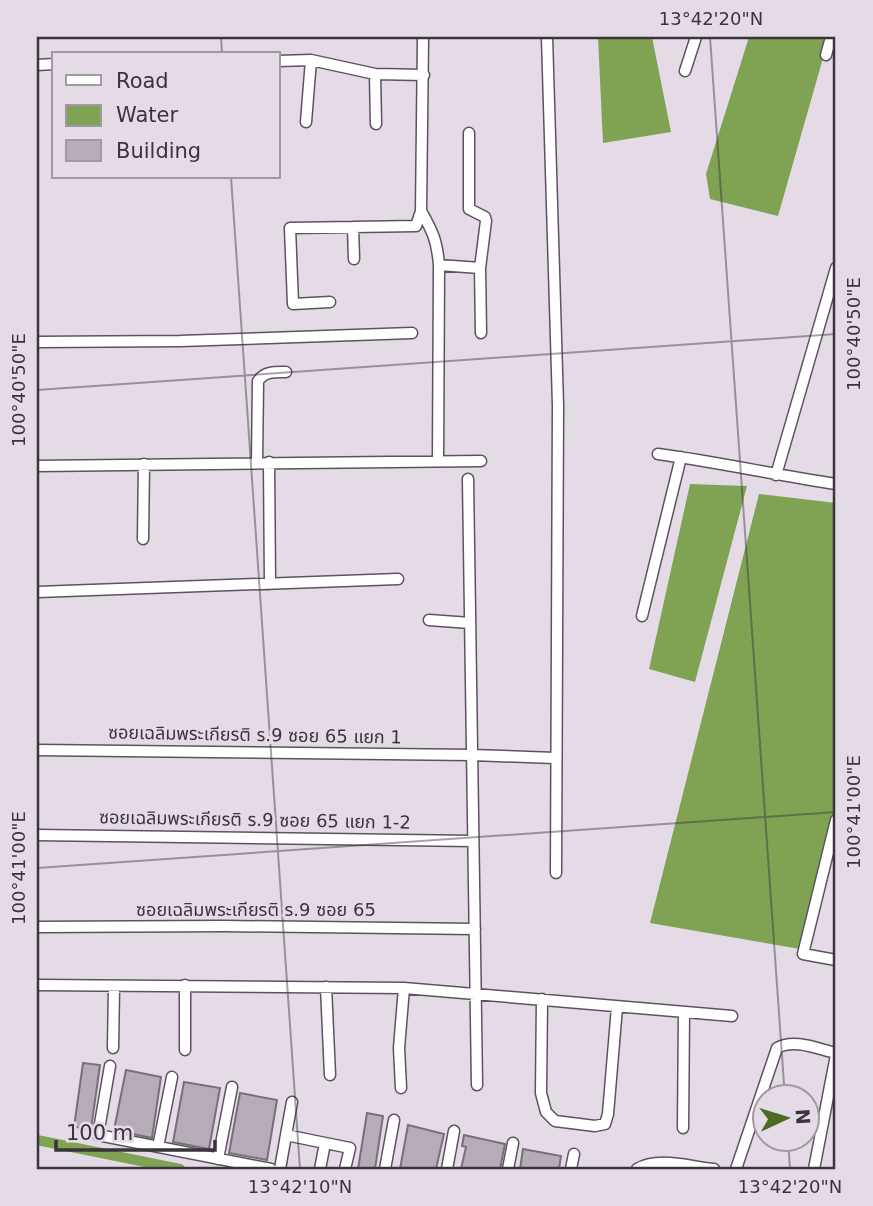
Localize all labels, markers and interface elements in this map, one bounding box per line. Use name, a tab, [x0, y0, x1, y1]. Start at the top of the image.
text: 13°42'20"N	[659, 8, 763, 29]
legend	[52, 52, 280, 178]
text: Road	[116, 69, 169, 93]
text: Water	[116, 103, 178, 127]
text: Building	[116, 139, 201, 163]
text: 100°40'50"E	[843, 277, 864, 391]
text: 100°40'50"E	[8, 333, 29, 447]
street label: ซอยเฉลิมพระเกียรติ ร.9 ซอย 65 แยก 1	[108, 721, 402, 748]
text: 100°41'00"E	[843, 755, 864, 869]
street label: ซอยเฉลิมพระเกียรติ ร.9 ซอย 65 แยก 1-2	[99, 806, 411, 833]
text: 100°41'00"E	[8, 811, 29, 925]
street label: ซอยเฉลิมพระเกียรติ ร.9 ซอย 65	[136, 899, 376, 920]
north arrow	[750, 1084, 820, 1154]
scale bar	[56, 1108, 215, 1152]
text: N	[791, 1108, 814, 1126]
text: 100 m	[66, 1121, 133, 1145]
text: 13°42'10"N	[248, 1176, 352, 1197]
text: 13°42'20"N	[738, 1176, 842, 1197]

